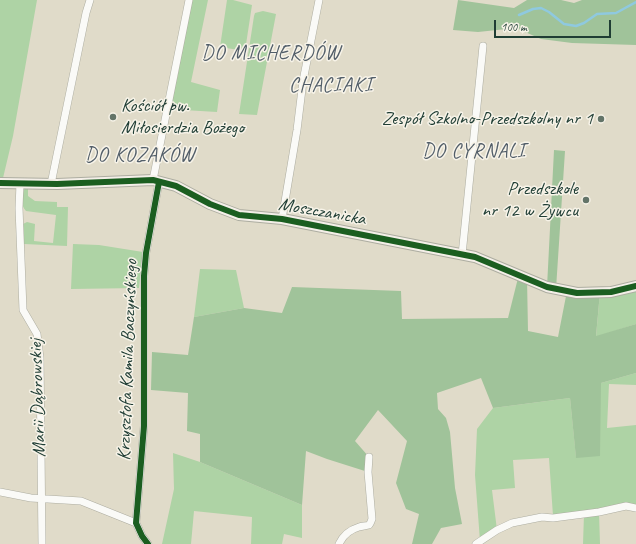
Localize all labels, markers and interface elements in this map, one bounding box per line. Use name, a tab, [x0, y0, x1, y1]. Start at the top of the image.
scale bar	[496, 12, 613, 38]
text: 100 m	[501, 19, 527, 35]
district label: DO MICHERDÓW	[201, 42, 341, 66]
district label: CHACIAKI	[289, 74, 373, 98]
place label: Kościół pw. Miłosierdzia Bożego	[121, 95, 244, 139]
place label: Zespół Szkolno-Przedszkolny nr 1	[382, 108, 593, 130]
marker: Kościół pw. Miłosierdzia Bożego	[108, 112, 118, 122]
marker: Zespół Szkolno-Przedszkolny nr 1	[596, 114, 606, 124]
district label: DO CYRNALI	[422, 140, 526, 164]
district label: DO KOZAKÓW	[85, 144, 195, 168]
place label: Przedszkole nr 12 w Żywcu	[482, 178, 578, 222]
street label: Moszczanicka	[277, 193, 367, 231]
marker: Przedszkole nr 12 w Żywcu	[581, 195, 591, 205]
street label: Krzysztofa Kamila Baczyńskiego	[113, 259, 143, 461]
street label: Marii Dąbrowskiej	[25, 338, 51, 458]

